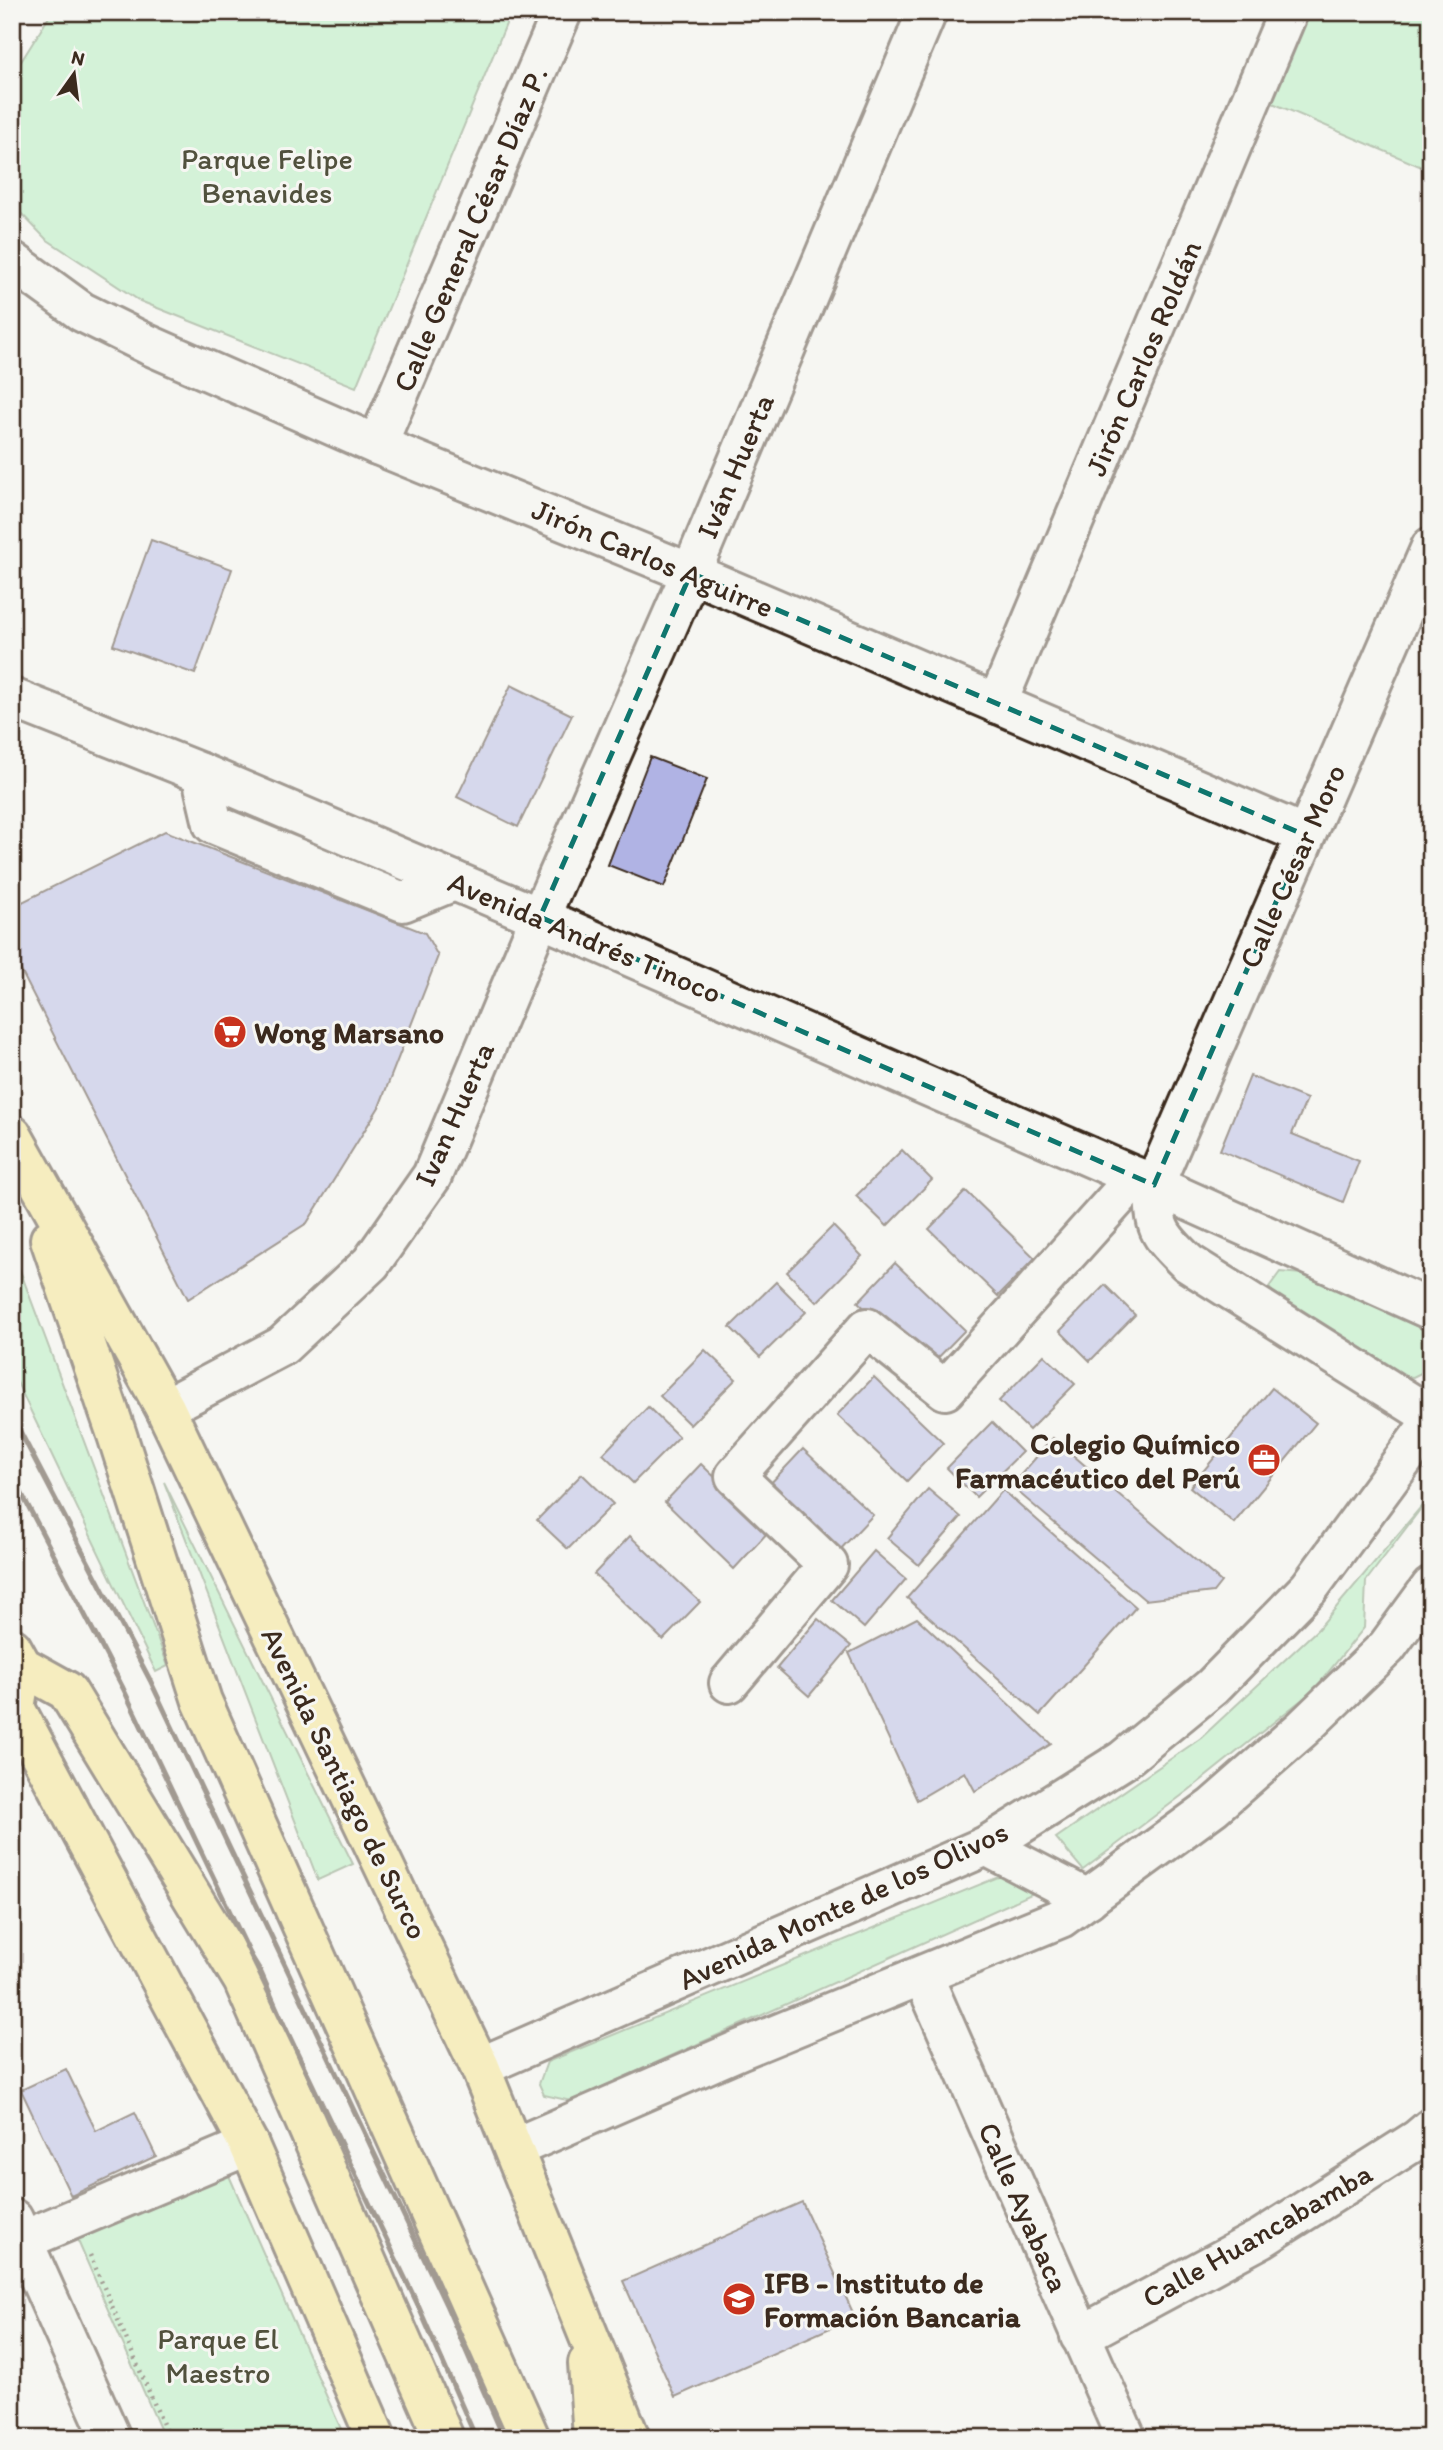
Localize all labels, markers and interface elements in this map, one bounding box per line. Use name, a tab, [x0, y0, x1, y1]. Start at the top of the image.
north arrow	[38, 38, 108, 108]
text: N	[69, 45, 87, 71]
street label: Calle General César Díaz P.	[385, 61, 555, 397]
park label: Parque Felipe Benavides	[181, 140, 353, 211]
street label: Jirón Carlos Roldán	[1077, 235, 1209, 481]
street label: Iván Huerta	[688, 388, 782, 544]
street label: Jirón Carlos Aguirre	[527, 490, 779, 626]
street label: Calle César Moro	[1230, 758, 1354, 974]
street label: Avenida Andrés Tinoco	[443, 863, 727, 1011]
supermarket icon: Wong Marsano	[211, 1013, 249, 1051]
place label: Wong Marsano	[254, 1014, 444, 1051]
street label: Ivan Huerta	[406, 1036, 502, 1192]
place label: Colegio Químico Farmacéutico del Perú	[955, 1425, 1240, 1496]
office icon: Colegio Químico Farmacéutico del Perú	[1245, 1441, 1283, 1479]
street label: Avenida Santiago de Surco	[253, 1621, 437, 1945]
street label: Avenida Monte de los Olivos	[672, 1812, 1014, 1998]
street label: Calle Ayabaca	[970, 2117, 1078, 2298]
street label: Calle Huancabamba	[1135, 2154, 1379, 2316]
place label: IFB - Instituto de Formación Bancaria	[764, 2264, 1021, 2335]
school or university icon: IFB - Instituto de Formación Bancaria	[720, 2280, 758, 2318]
park label: Parque El Maestro	[157, 2320, 279, 2391]

